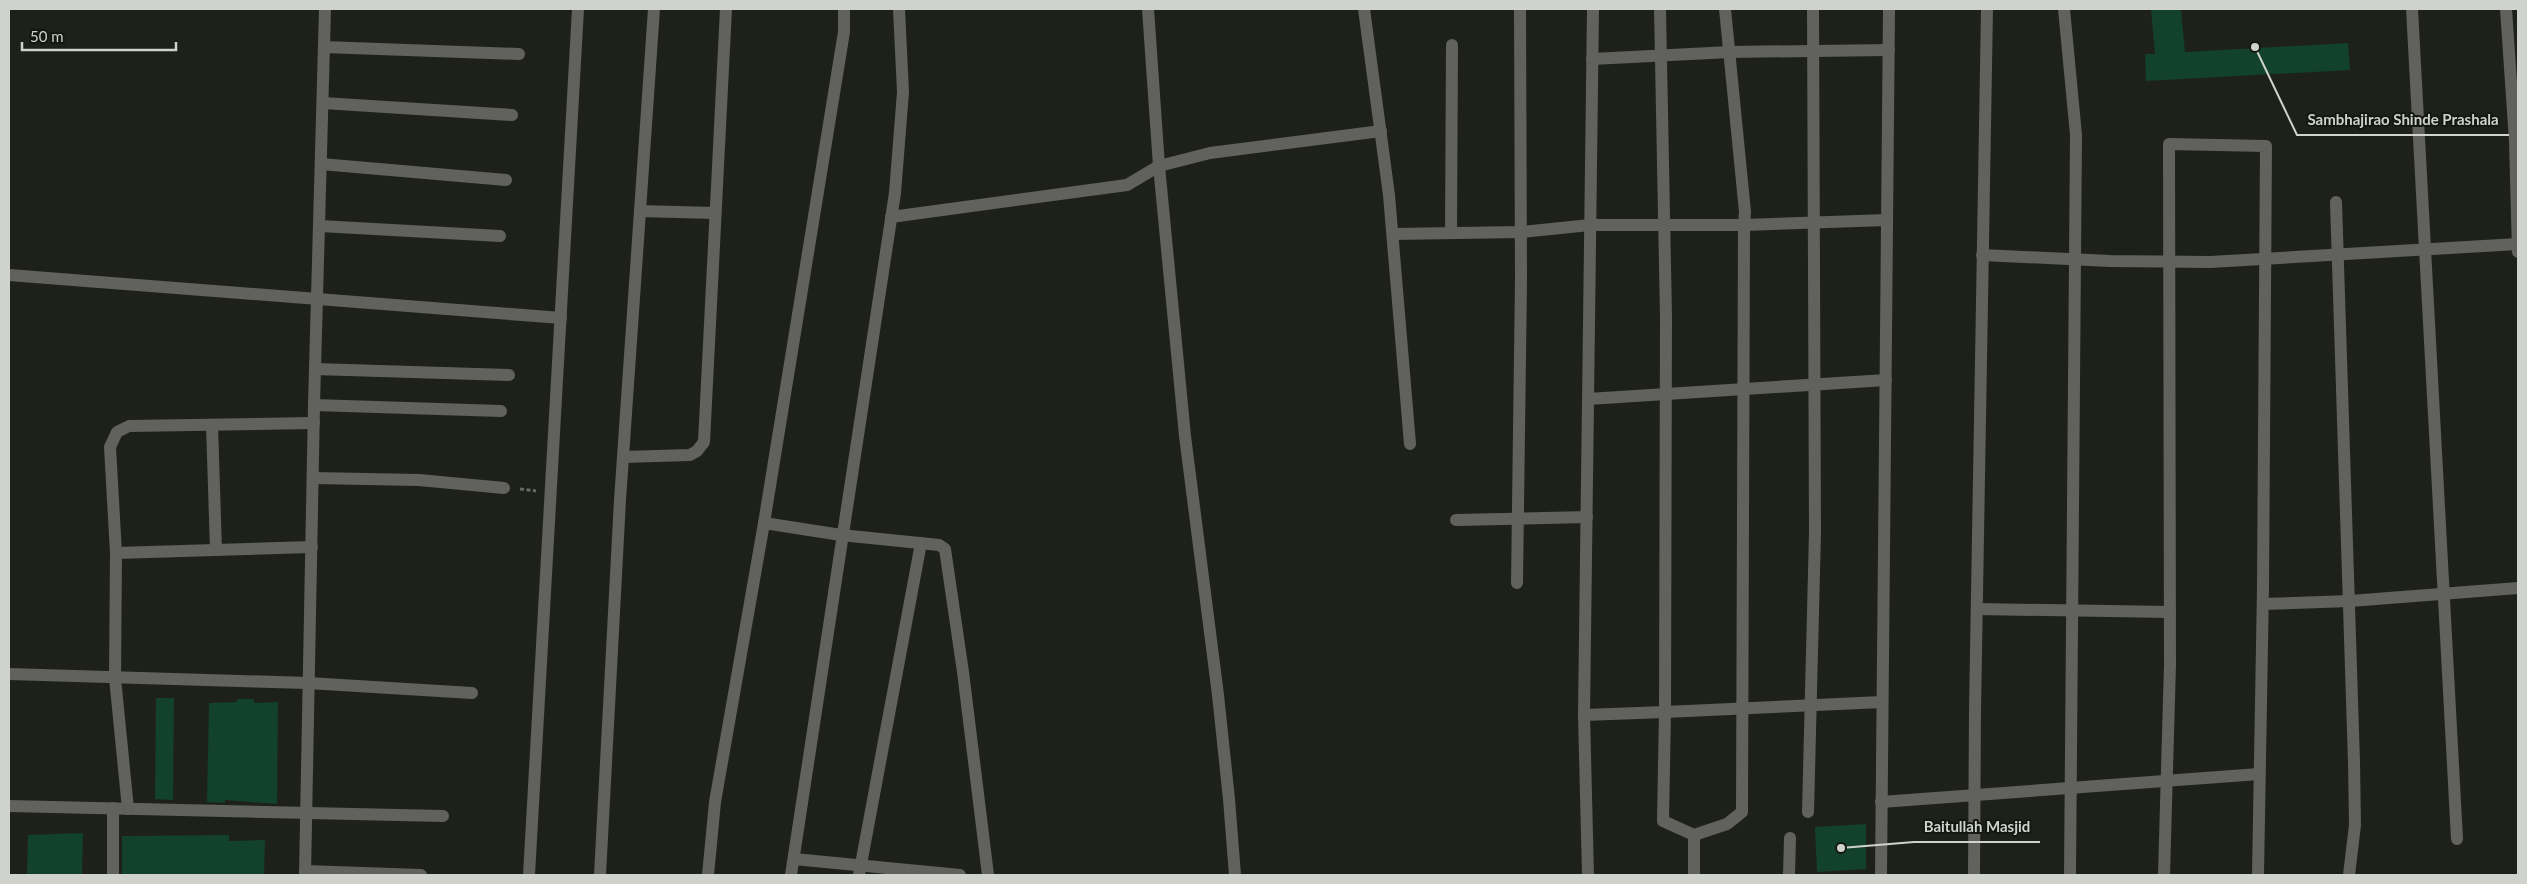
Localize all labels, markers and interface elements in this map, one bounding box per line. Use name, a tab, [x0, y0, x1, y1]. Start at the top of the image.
scale bar	[22, 20, 176, 52]
text: 50 m	[30, 27, 64, 45]
callout: Sambhajirao Shinde Prashala	[2297, 105, 2509, 135]
text: Sambhajirao Shinde Prashala	[2307, 110, 2499, 128]
callout: Baitullah Masjid	[1914, 812, 2040, 842]
text: Baitullah Masjid	[1924, 817, 2030, 835]

